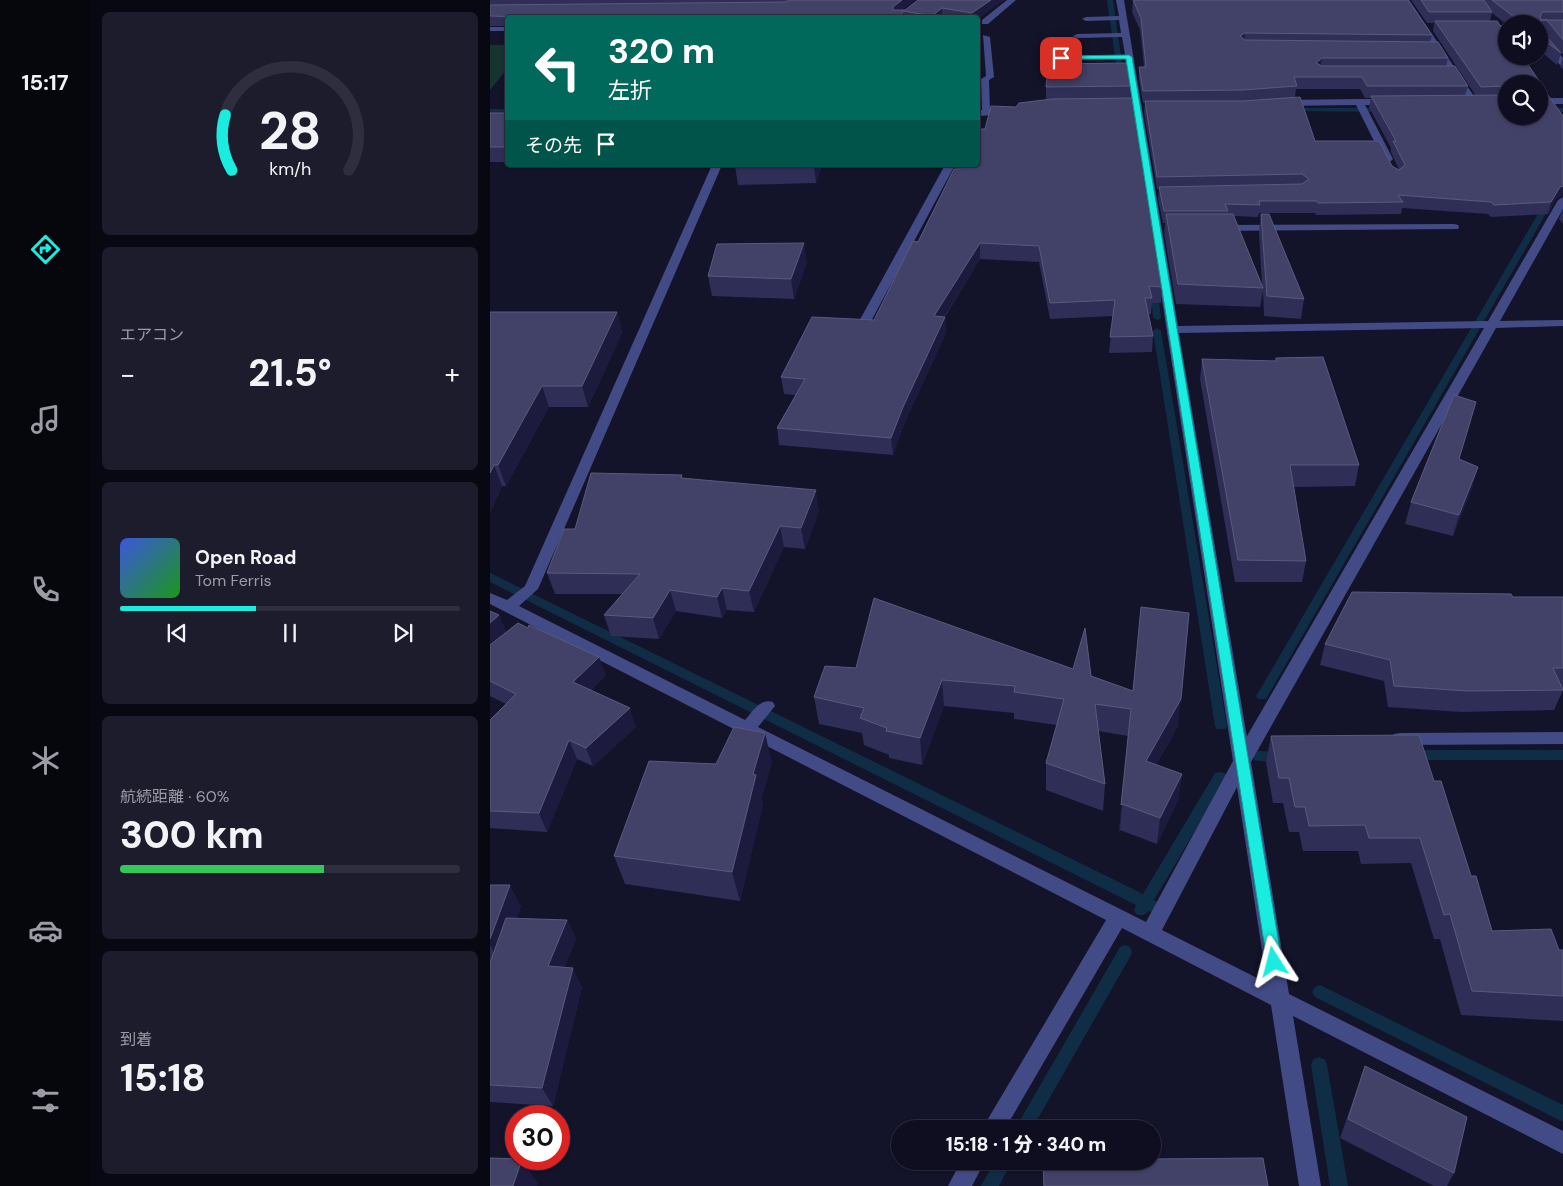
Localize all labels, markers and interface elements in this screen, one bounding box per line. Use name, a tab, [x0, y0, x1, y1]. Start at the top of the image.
map controls	[1498, 15, 1548, 125]
button: sound	[1498, 15, 1548, 65]
text: 320 m	[608, 28, 715, 74]
icon: left	[525, 35, 590, 100]
pin	[1040, 37, 1082, 79]
icon: arrive	[1047, 44, 1075, 72]
text: 15:17	[21, 68, 69, 97]
button: search	[1498, 75, 1548, 125]
text: 左折	[608, 76, 652, 105]
text: 28	[259, 97, 321, 165]
icon: arrive	[592, 130, 620, 158]
text: その先	[525, 133, 582, 158]
text: km/h	[269, 157, 311, 181]
icon: directions	[28, 232, 63, 267]
text: エアコン	[120, 324, 184, 345]
text: 21.5°	[248, 348, 332, 398]
text: −	[120, 356, 135, 393]
text: +	[445, 356, 460, 393]
icon: music	[28, 402, 63, 437]
text: Open Road	[195, 545, 297, 570]
text: Tom Ferris	[195, 570, 272, 591]
icon: phone	[28, 572, 63, 607]
icon: previous	[163, 619, 191, 647]
icon: pause	[276, 619, 304, 647]
icon: next	[389, 619, 417, 647]
icon: climate	[28, 743, 63, 778]
text: 航続距離 · 60%	[120, 786, 229, 807]
text: 300 km	[120, 810, 264, 860]
icon: car	[28, 913, 63, 948]
position arrow	[1247, 935, 1299, 987]
text: 到着	[120, 1029, 152, 1050]
text: 15:18	[120, 1053, 206, 1103]
icon: filters	[28, 1083, 63, 1118]
speed limit sign: 30	[505, 1105, 570, 1170]
text: 15:18 · 1 分 · 340 m	[946, 1132, 1106, 1157]

